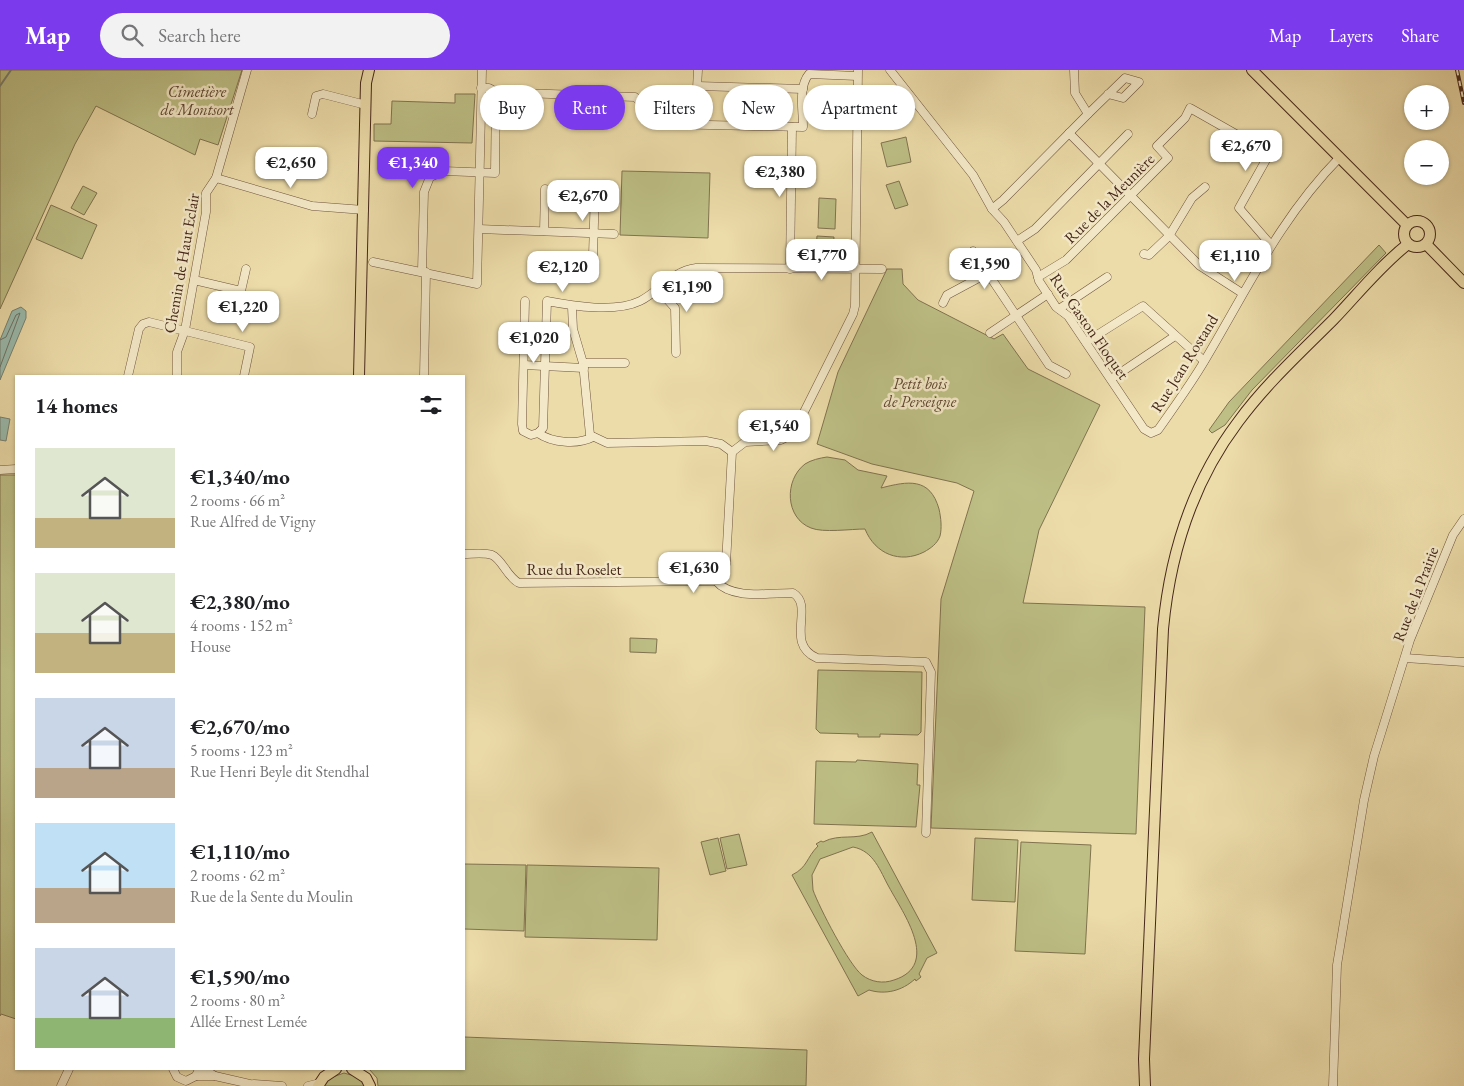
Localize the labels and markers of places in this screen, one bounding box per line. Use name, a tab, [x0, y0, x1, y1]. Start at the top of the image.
pin: €2,670	[1205, 129, 1287, 172]
pin: €2,650	[250, 146, 332, 189]
pin: €1,340	[372, 146, 454, 189]
pin: €2,380	[739, 156, 821, 198]
pin: €2,670	[542, 180, 624, 222]
pin: €1,770	[781, 238, 863, 281]
pin: €1,110	[1194, 240, 1276, 282]
pin: €1,590	[944, 248, 1026, 290]
pin: €2,120	[522, 250, 604, 293]
pin: €1,190	[646, 270, 728, 313]
pin: €1,220	[202, 290, 284, 333]
pin: €1,020	[493, 322, 575, 364]
pin: €1,540	[733, 410, 815, 452]
pin: €1,630	[653, 552, 735, 594]

